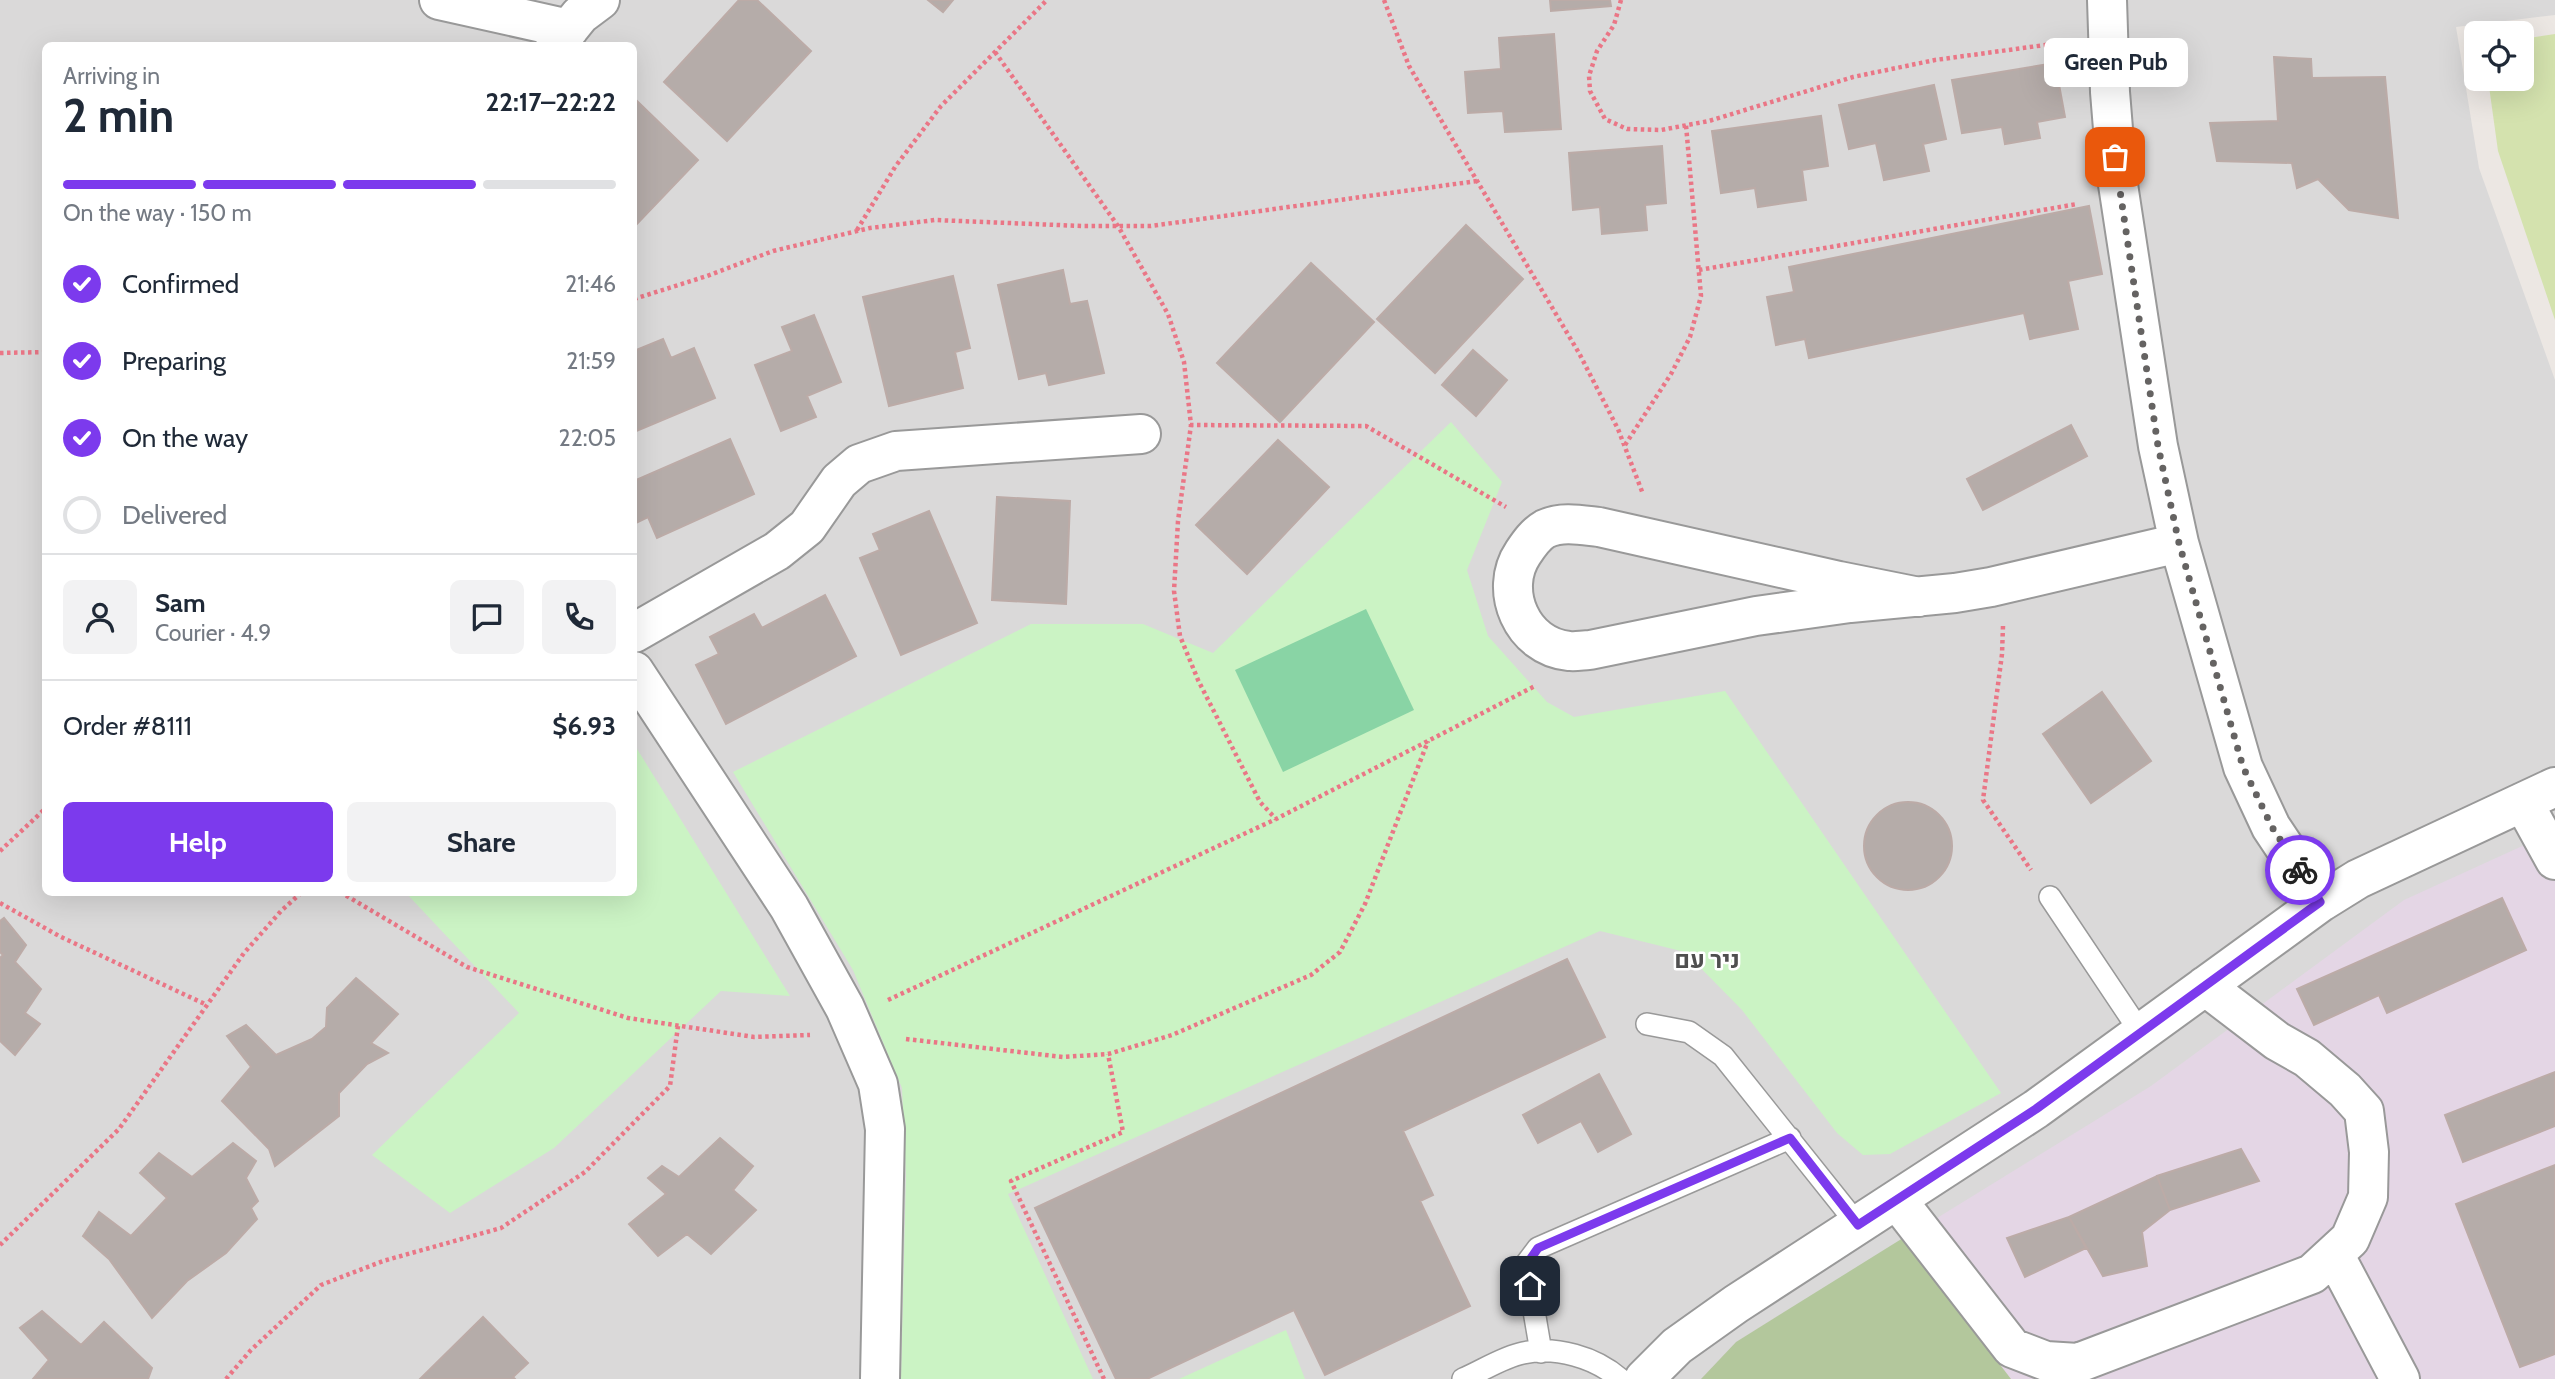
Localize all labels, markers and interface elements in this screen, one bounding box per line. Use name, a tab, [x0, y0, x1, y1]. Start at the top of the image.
map controls	[2464, 21, 2534, 91]
button: locate	[2464, 21, 2534, 91]
callout: Green Pub	[2043, 38, 2187, 87]
text: Green Pub	[2064, 48, 2168, 76]
text: Arriving in	[63, 62, 160, 90]
text: 22:17–22:22	[485, 86, 616, 118]
text: 2 min	[63, 88, 174, 144]
pin	[2085, 127, 2145, 187]
icon: bag	[2096, 138, 2134, 176]
text: On the way · 150 m	[63, 199, 252, 227]
icon: check	[63, 265, 101, 303]
text: Confirmed	[122, 268, 239, 300]
text: 21:46	[565, 270, 616, 298]
icon: check	[63, 342, 101, 380]
text: Preparing	[122, 345, 226, 377]
text: 21:59	[566, 347, 616, 375]
icon: check	[63, 419, 101, 457]
text: On the way	[122, 422, 248, 454]
text: 22:05	[559, 424, 616, 452]
text: Delivered	[122, 499, 227, 531]
button: person	[63, 580, 137, 654]
button: chat	[450, 580, 524, 654]
button: phone	[542, 580, 616, 654]
text: Sam	[155, 587, 206, 619]
text: Courier · 4.9	[155, 619, 271, 647]
text: Order #8111	[63, 710, 192, 742]
text: $6.93	[552, 710, 616, 742]
button: Help	[63, 802, 333, 882]
button: Share	[347, 802, 616, 882]
courier	[2265, 835, 2335, 905]
icon: bike	[2281, 851, 2319, 889]
district label: ניר עם	[1674, 945, 1740, 974]
pin	[1500, 1256, 1560, 1316]
icon: home	[1511, 1267, 1549, 1305]

